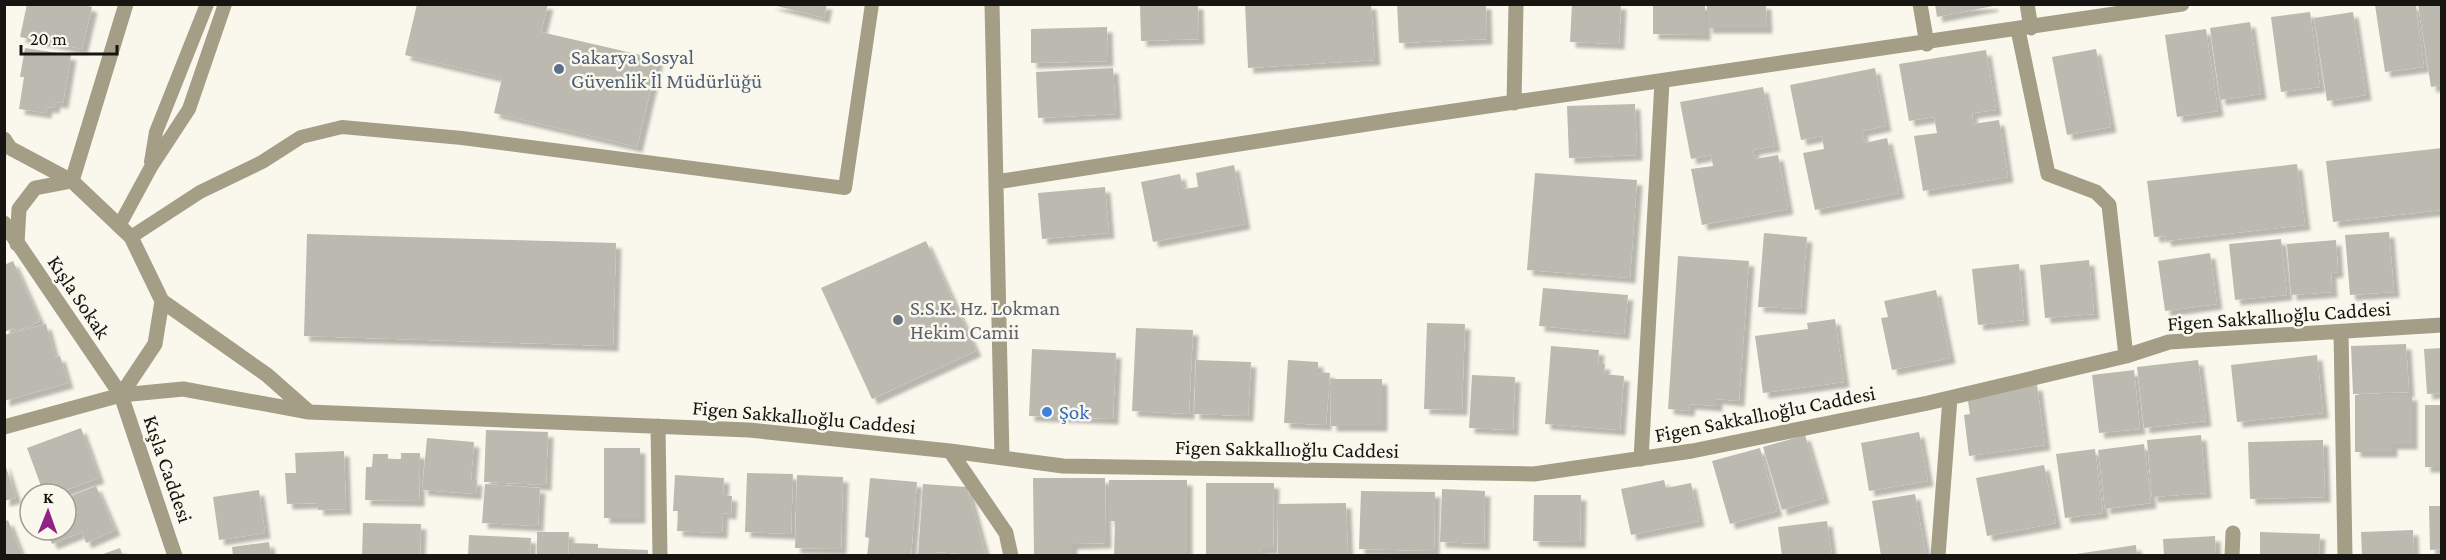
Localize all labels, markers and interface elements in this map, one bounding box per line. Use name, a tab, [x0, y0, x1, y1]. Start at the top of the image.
scale bar	[21, 18, 117, 56]
text: 20 m	[30, 29, 67, 49]
place label: Sakarya Sosyal Güvenlik İl Müdürlüğü	[571, 45, 762, 93]
marker: Sakarya Sosyal Güvenlik İl Müdürlüğü	[552, 62, 566, 76]
street label: Kışla Sokak	[43, 251, 115, 343]
place label: S.S.K. Hz. Lokman Hekim Camii	[910, 296, 1060, 344]
street label: Figen Sakkallıoğlu Caddesi	[2166, 296, 2392, 336]
marker: S.S.K. Hz. Lokman Hekim Camii	[891, 313, 905, 327]
street label: Figen Sakkallıoğlu Caddesi	[1653, 381, 1878, 447]
street label: Figen Sakkallıoğlu Caddesi	[691, 395, 917, 439]
place label: Şok	[1059, 400, 1089, 424]
marker: Şok	[1040, 405, 1054, 419]
street label: Kışla Caddesi	[138, 412, 198, 526]
street label: Figen Sakkallıoğlu Caddesi	[1175, 435, 1400, 463]
north arrow	[18, 482, 78, 542]
text: K	[43, 489, 54, 506]

